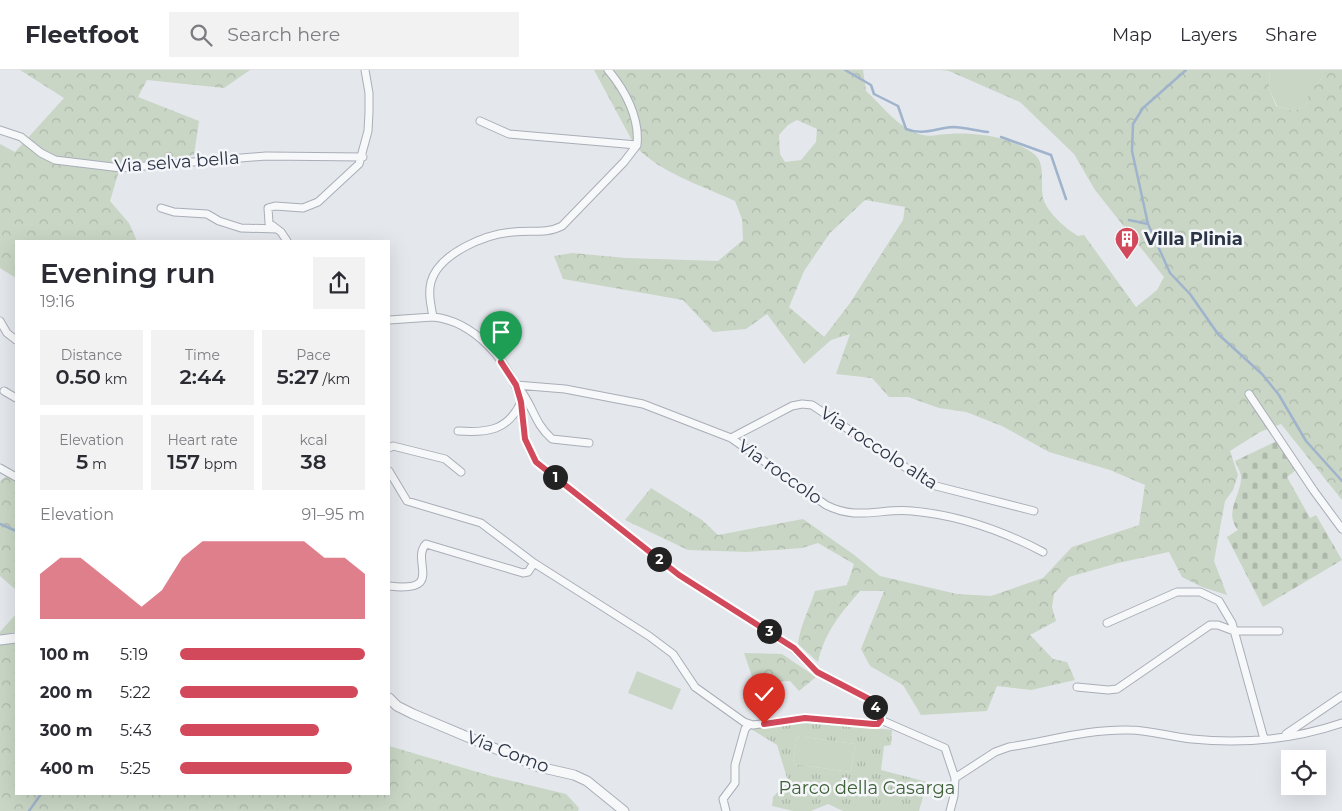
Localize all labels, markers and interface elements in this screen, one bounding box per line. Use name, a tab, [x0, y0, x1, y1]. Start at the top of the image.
search box	[169, 12, 519, 57]
text: Fleetfoot	[25, 20, 139, 49]
icon: search	[187, 21, 215, 49]
text: Search here	[227, 23, 340, 46]
text: Map	[1112, 24, 1152, 46]
text: Layers	[1180, 24, 1237, 46]
text: Share	[1265, 24, 1317, 46]
street label: Via selva bella	[114, 147, 240, 177]
building icon: Villa Plinia	[1114, 226, 1140, 260]
place label: Villa Plinia	[1143, 228, 1243, 250]
text: Evening run	[40, 256, 215, 290]
button: share	[313, 257, 365, 309]
text: 19:16	[40, 292, 74, 311]
pin	[480, 311, 522, 362]
icon: arrive	[487, 318, 515, 346]
text: Distance	[61, 346, 122, 364]
text: Time	[185, 346, 220, 364]
text: Pace	[296, 346, 331, 364]
text: 0.50	[55, 364, 101, 389]
text: 2:44	[180, 364, 225, 389]
text: 5:27	[277, 364, 319, 389]
text: km	[101, 370, 128, 388]
text: /km	[319, 370, 350, 388]
street label: Via roccolo alta	[816, 402, 942, 494]
text: Elevation	[59, 431, 124, 449]
text: Heart rate	[167, 431, 238, 449]
text: kcal	[300, 431, 327, 449]
street label: Via roccolo	[734, 435, 826, 509]
text: 5	[76, 449, 88, 474]
text: 157	[167, 449, 200, 474]
text: 38	[301, 449, 326, 474]
text: m	[88, 455, 107, 473]
text: bpm	[200, 455, 238, 473]
pin: 1	[542, 464, 568, 490]
text: 1	[553, 468, 558, 486]
text: Elevation	[40, 505, 114, 524]
text: 91–95 m	[302, 505, 365, 524]
pin: 2	[646, 546, 672, 572]
text: 2	[655, 550, 664, 568]
pin: 3	[756, 618, 782, 644]
text: 3	[765, 622, 774, 640]
text: 100 m	[40, 645, 89, 664]
text: 5:19	[120, 645, 148, 664]
pin	[743, 673, 785, 724]
icon: check	[750, 680, 778, 708]
text: 200 m	[40, 683, 92, 702]
text: 5:22	[120, 683, 151, 702]
pin: 4	[862, 694, 888, 720]
text: 4	[871, 698, 880, 716]
text: 300 m	[40, 721, 93, 740]
text: 5:43	[120, 721, 152, 740]
street label: Via Como	[464, 726, 552, 778]
map controls	[1281, 750, 1326, 795]
button: locate	[1281, 750, 1326, 795]
text: 400 m	[40, 759, 94, 778]
text: 5:25	[120, 759, 151, 778]
park label: Parco della Casarga	[779, 777, 955, 799]

